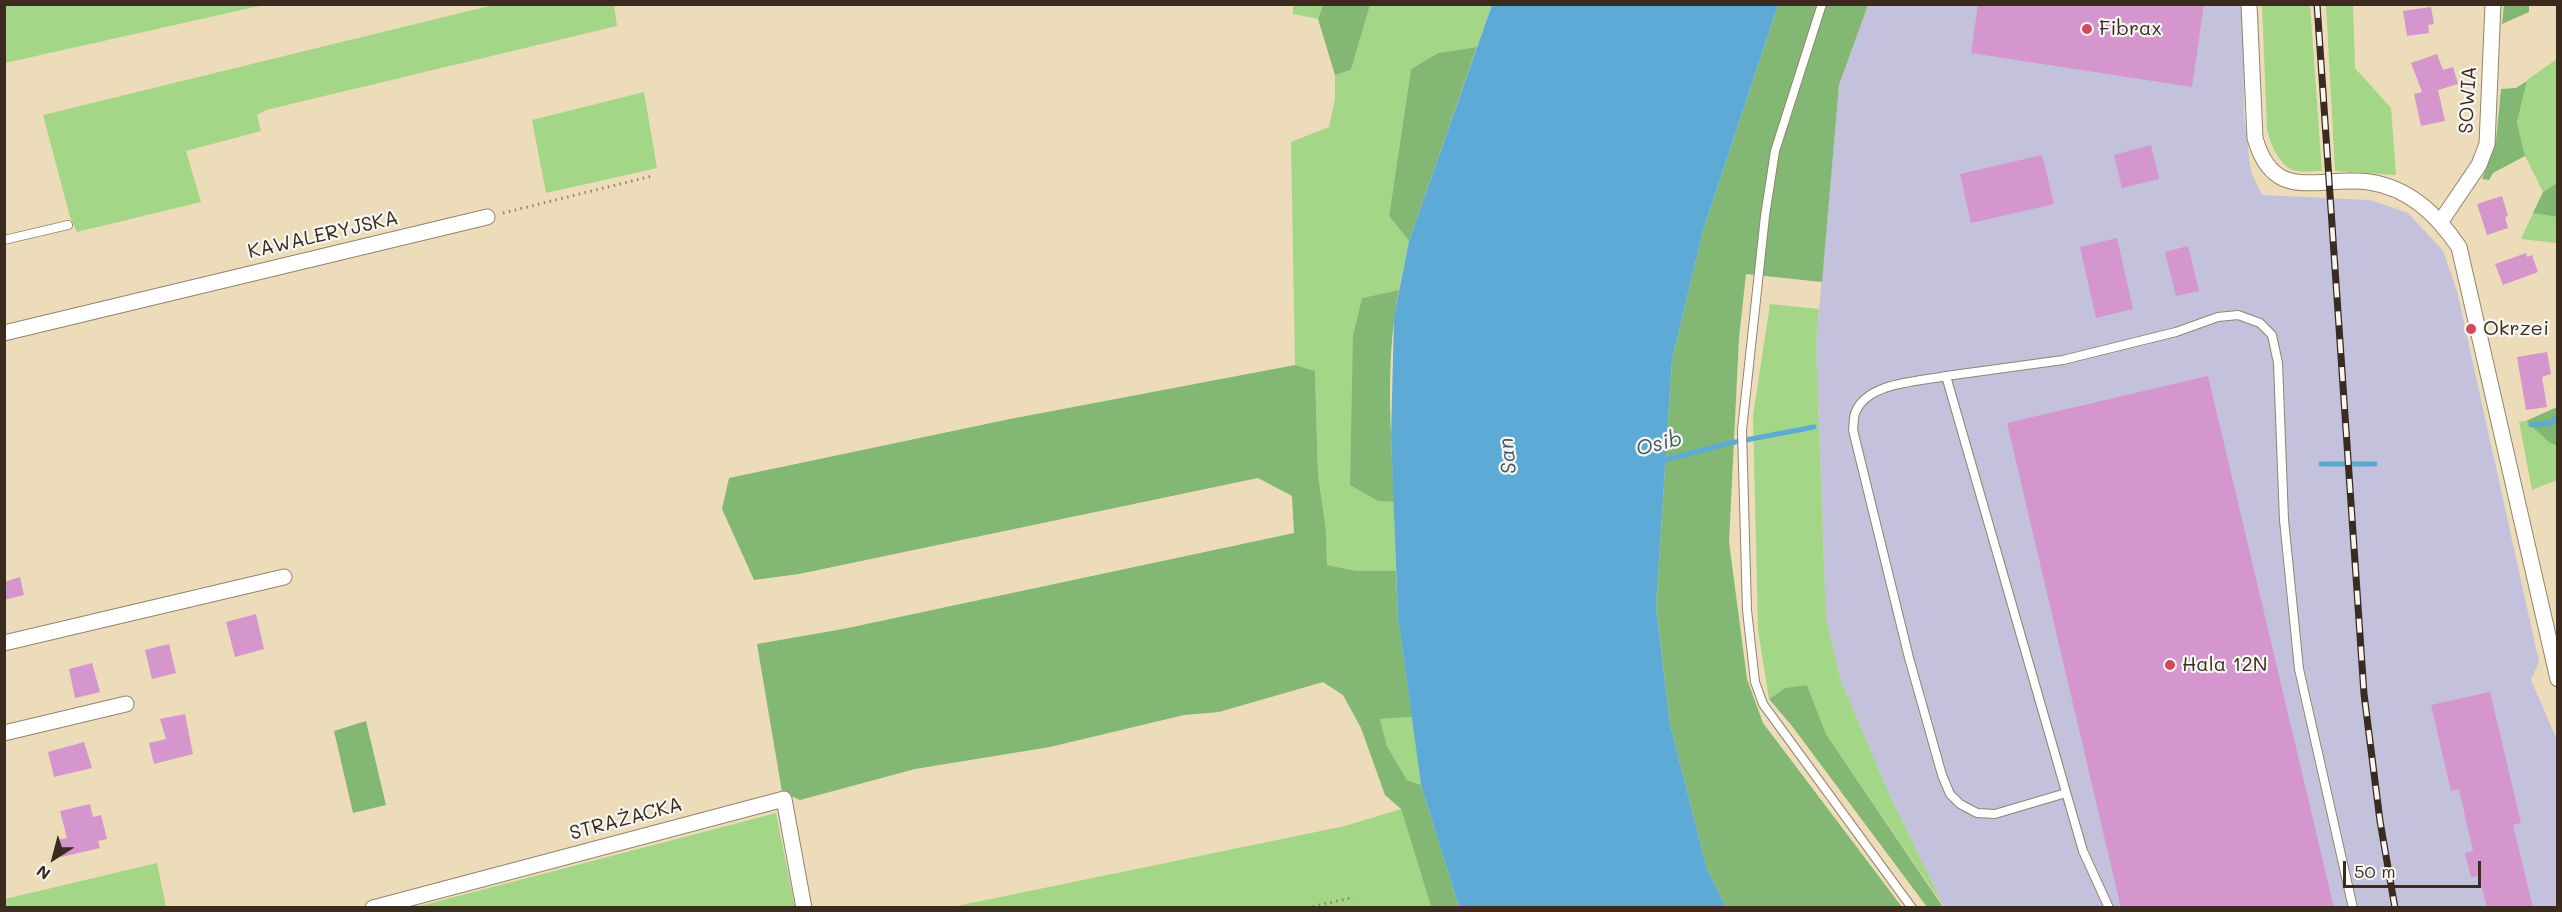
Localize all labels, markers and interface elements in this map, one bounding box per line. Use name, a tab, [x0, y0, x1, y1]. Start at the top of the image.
place label: Fibrax	[2099, 17, 2162, 41]
marker: Fibrax	[2080, 22, 2094, 36]
street label: SOWIA	[2454, 66, 2482, 134]
street label: KAWALERYJSKA	[246, 206, 400, 264]
place label: Okrzei	[2483, 317, 2549, 341]
marker: Okrzei	[2464, 322, 2478, 336]
water label: Osib	[1633, 426, 1685, 462]
water label: San	[1494, 437, 1522, 475]
place label: Hala 12N	[2182, 653, 2267, 677]
marker: Hala 12N	[2163, 658, 2177, 672]
street label: STRAŻACKA	[567, 792, 685, 846]
north arrow	[24, 828, 84, 888]
scale bar	[2346, 849, 2484, 887]
text: 50 m	[2354, 859, 2396, 883]
text: N	[32, 861, 54, 885]

